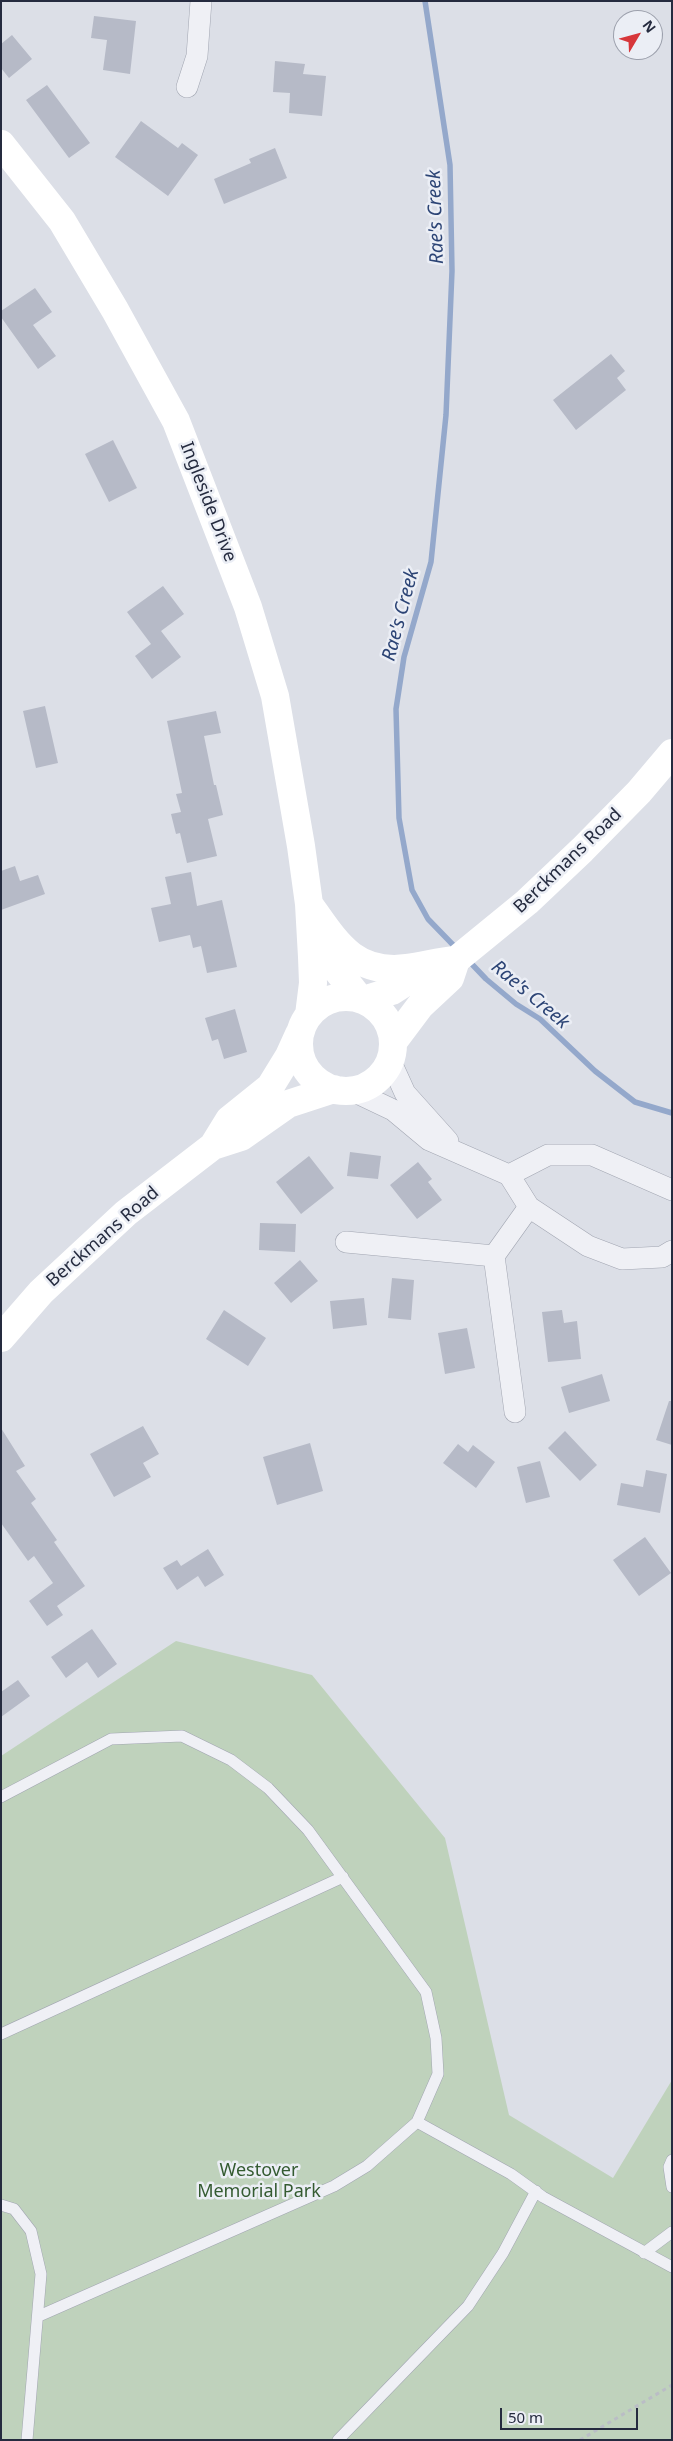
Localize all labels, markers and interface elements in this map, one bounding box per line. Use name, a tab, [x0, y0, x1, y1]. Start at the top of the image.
north arrow	[613, 10, 663, 60]
text: N	[639, 16, 661, 37]
water label: Rae's Creek	[423, 169, 449, 265]
street label: Ingleside Drive	[175, 439, 241, 565]
water label: Rae's Creek	[378, 566, 424, 664]
street label: Berckmans Road	[510, 804, 626, 918]
water label: Rae's Creek	[487, 956, 573, 1034]
street label: Berckmans Road	[42, 1182, 164, 1292]
park label: Westover Memorial Park	[197, 2160, 321, 2202]
scale bar	[503, 2398, 640, 2430]
text: 50 m	[508, 2407, 543, 2427]

